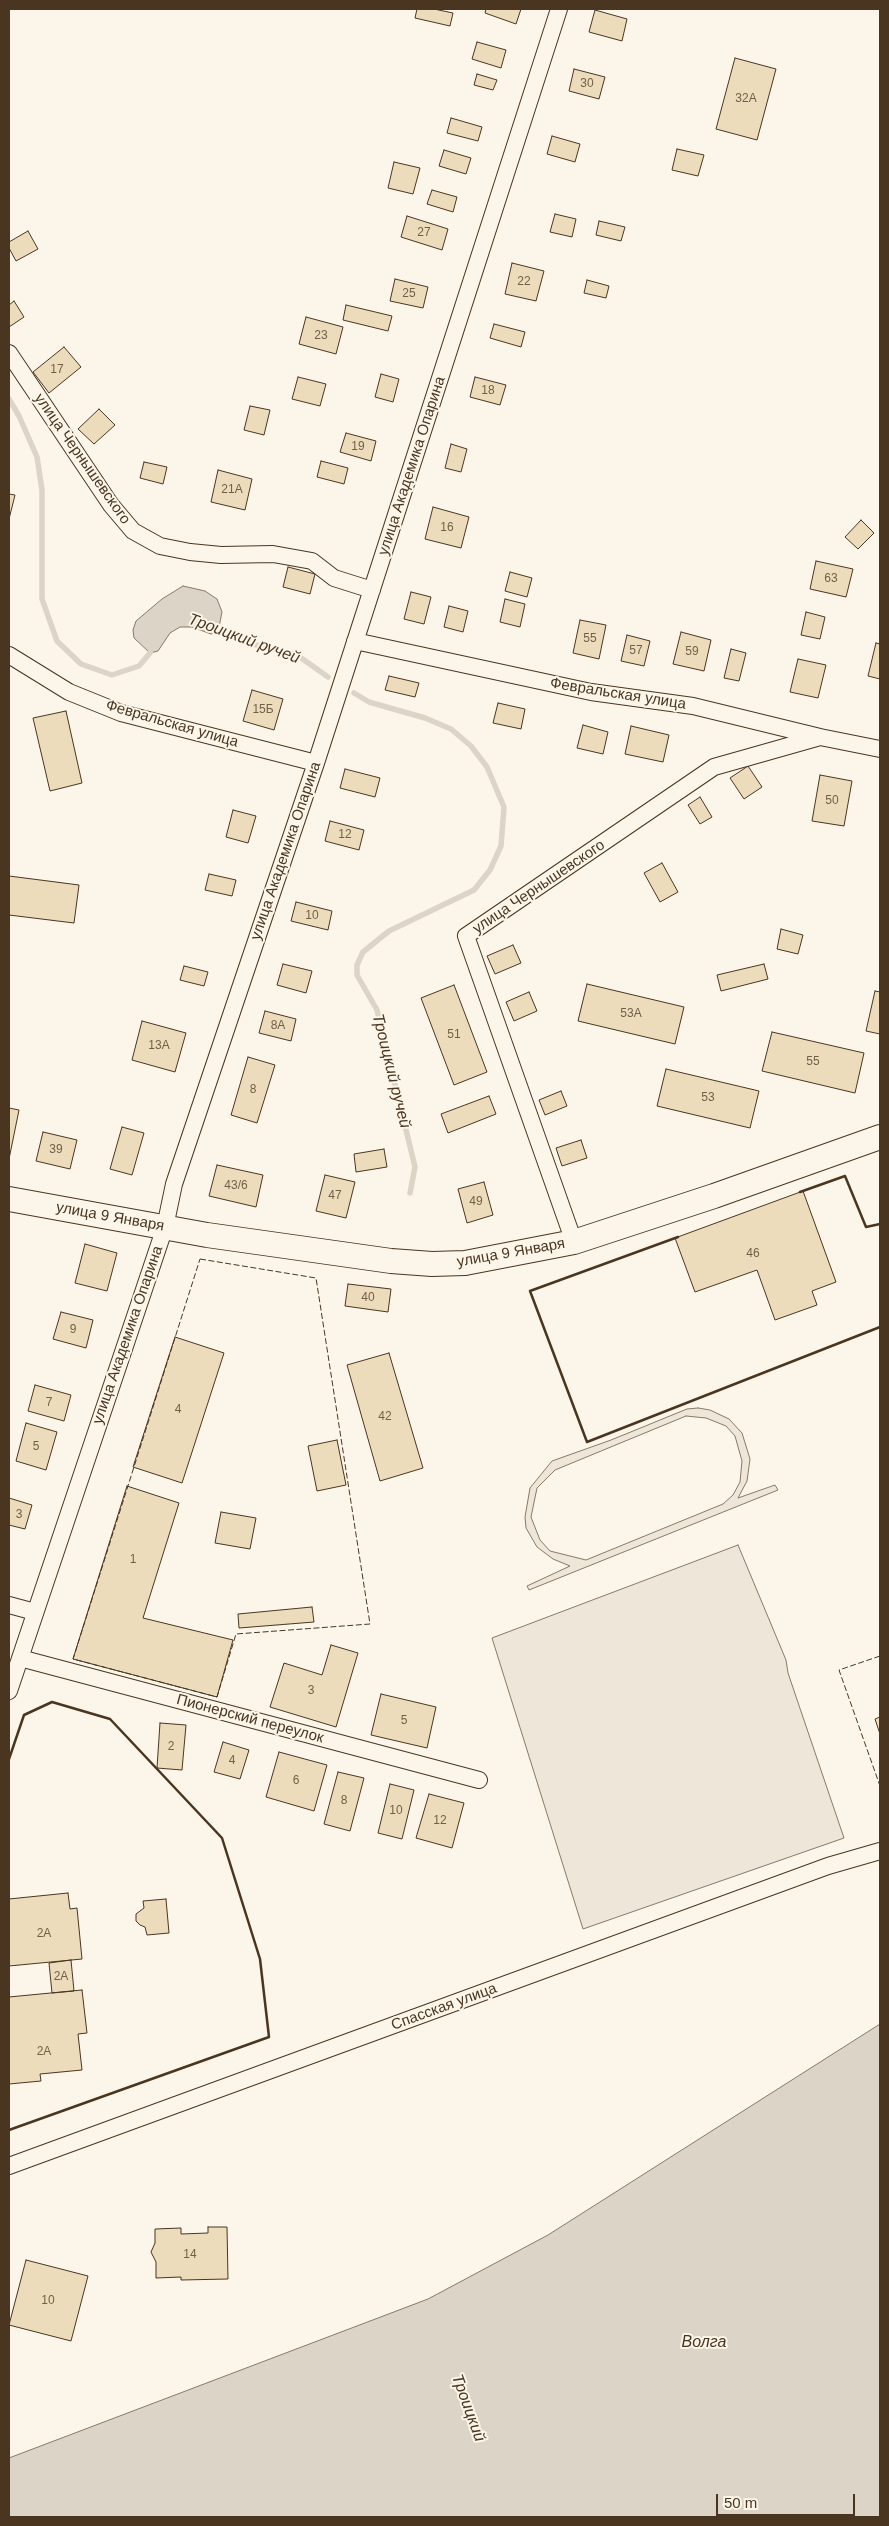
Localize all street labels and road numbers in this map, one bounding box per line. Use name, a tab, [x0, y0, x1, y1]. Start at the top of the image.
street label: улица Академика Опарина	[374, 374, 450, 558]
street label: улица Чернышевского	[30, 390, 134, 528]
street label: Февральская улица	[549, 674, 687, 714]
street label: Февральская улица	[104, 696, 240, 752]
street label: улица Академика Опарина	[247, 760, 325, 942]
street label: улица Чернышевского	[470, 836, 608, 938]
street label: улица 9 Января	[55, 1199, 165, 1235]
street label: улица 9 Января	[456, 1235, 566, 1271]
street label: улица Академика Опарина	[89, 1244, 167, 1426]
street label: Пионерский переулок	[175, 1691, 325, 1747]
street label: Спасская улица	[389, 1980, 499, 2034]

